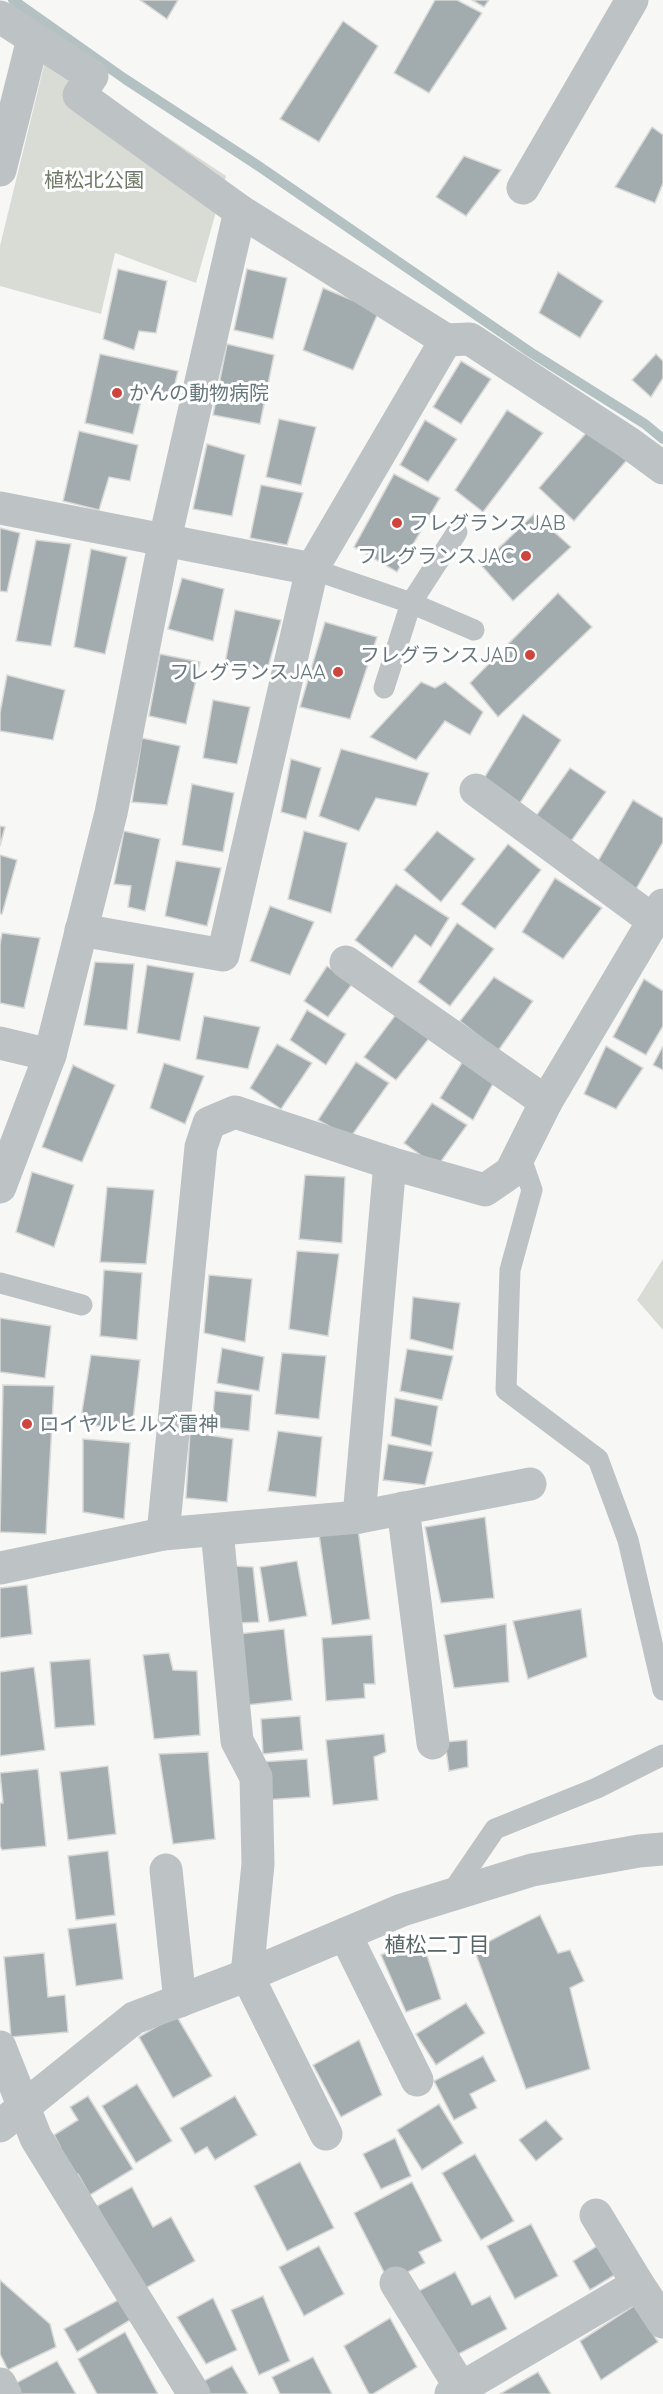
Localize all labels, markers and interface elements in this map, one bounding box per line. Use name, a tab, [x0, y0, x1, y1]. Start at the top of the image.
park label: 植松北公園	[44, 167, 144, 192]
place label: かんの動物病院	[129, 380, 269, 405]
marker: かんの動物病院	[110, 386, 124, 400]
place label: フレグランスJAB	[409, 510, 566, 535]
marker: フレグランスJAB	[390, 516, 404, 530]
place label: フレグランスJAC	[357, 543, 514, 568]
marker: フレグランスJAC	[519, 549, 533, 563]
place label: フレグランスJAD	[360, 642, 518, 667]
marker: フレグランスJAD	[523, 648, 537, 662]
place label: フレグランスJAA	[169, 659, 326, 684]
marker: フレグランスJAA	[331, 665, 345, 679]
place label: ロイヤルヒルズ雷神	[39, 1411, 218, 1436]
marker: ロイヤルヒルズ雷神	[20, 1417, 34, 1431]
district label: 植松二丁目	[385, 1931, 490, 1957]

